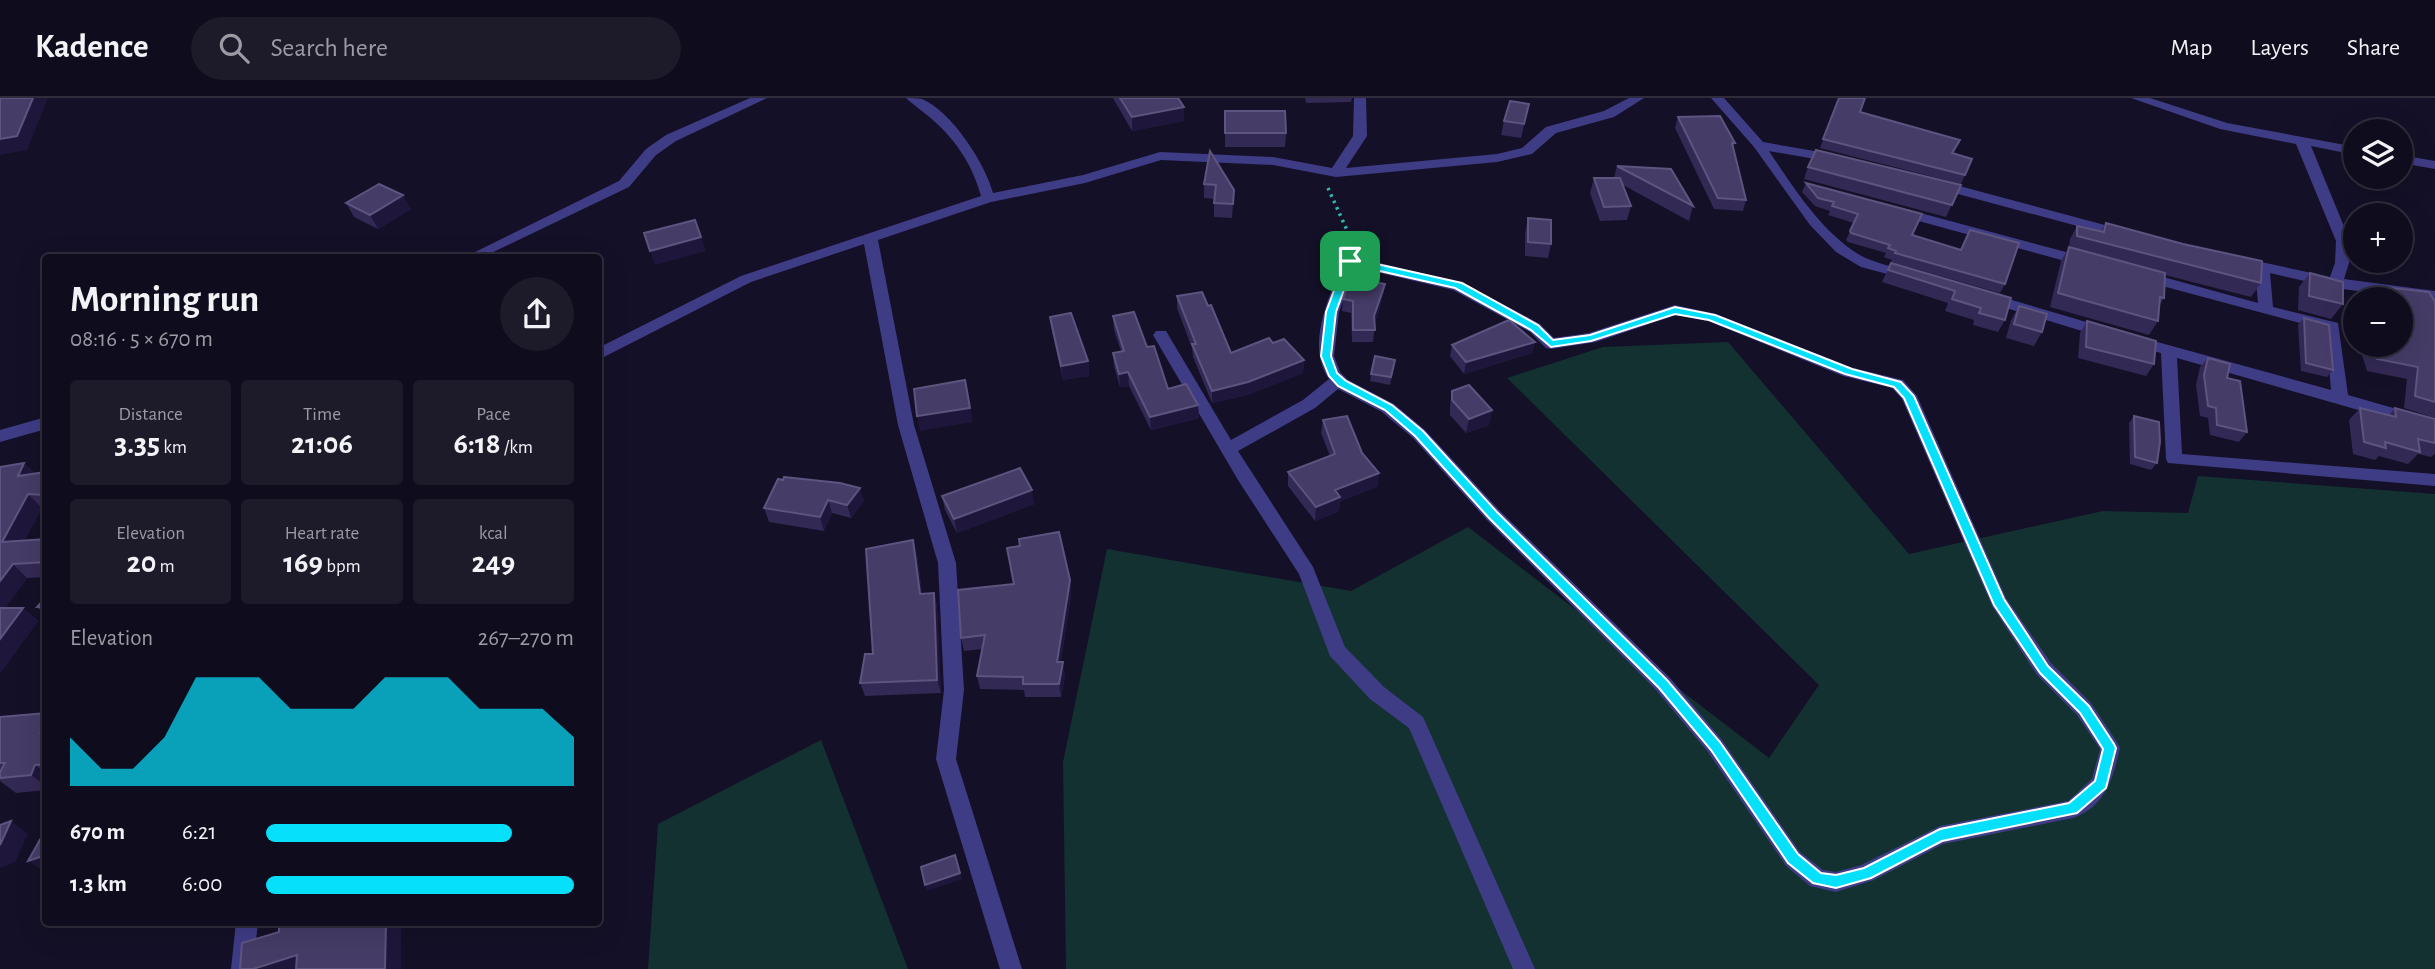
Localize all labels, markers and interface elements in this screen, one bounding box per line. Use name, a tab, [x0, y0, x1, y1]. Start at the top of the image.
search box	[191, 17, 681, 80]
icon: search	[215, 29, 253, 67]
text: Kadence	[35, 31, 149, 64]
text: Search here	[271, 35, 388, 61]
text: Map	[2170, 36, 2212, 60]
text: Layers	[2250, 36, 2309, 60]
text: Share	[2347, 36, 2400, 60]
map controls	[2343, 119, 2413, 357]
button: layers	[2343, 119, 2413, 189]
button: +	[2343, 203, 2413, 273]
pin	[1320, 231, 1380, 291]
icon: arrive	[1331, 242, 1369, 280]
button: share	[500, 277, 574, 351]
text: Morning run	[70, 281, 259, 319]
button: −	[2343, 287, 2413, 357]
text: 08:16 · 5 × 670 m	[70, 328, 213, 351]
text: Distance	[118, 405, 183, 424]
text: Time	[303, 405, 341, 424]
text: Pace	[476, 405, 510, 424]
text: 3.35	[114, 429, 160, 459]
text: 21:06	[291, 429, 353, 459]
text: 6:18	[454, 429, 501, 459]
text: km	[160, 438, 187, 457]
text: /km	[501, 438, 533, 457]
text: Elevation	[116, 524, 185, 543]
text: Heart rate	[285, 524, 359, 543]
text: kcal	[479, 524, 508, 543]
text: 20	[127, 548, 156, 578]
text: 169	[283, 548, 323, 578]
text: 249	[471, 548, 515, 578]
text: m	[156, 557, 175, 576]
text: bpm	[323, 557, 361, 576]
text: Elevation	[70, 627, 153, 650]
text: 267–270 m	[478, 627, 574, 650]
text: 670 m	[70, 821, 125, 844]
text: 6:21	[182, 821, 216, 844]
text: 1.3 km	[70, 873, 127, 896]
text: 6:00	[182, 873, 222, 896]

